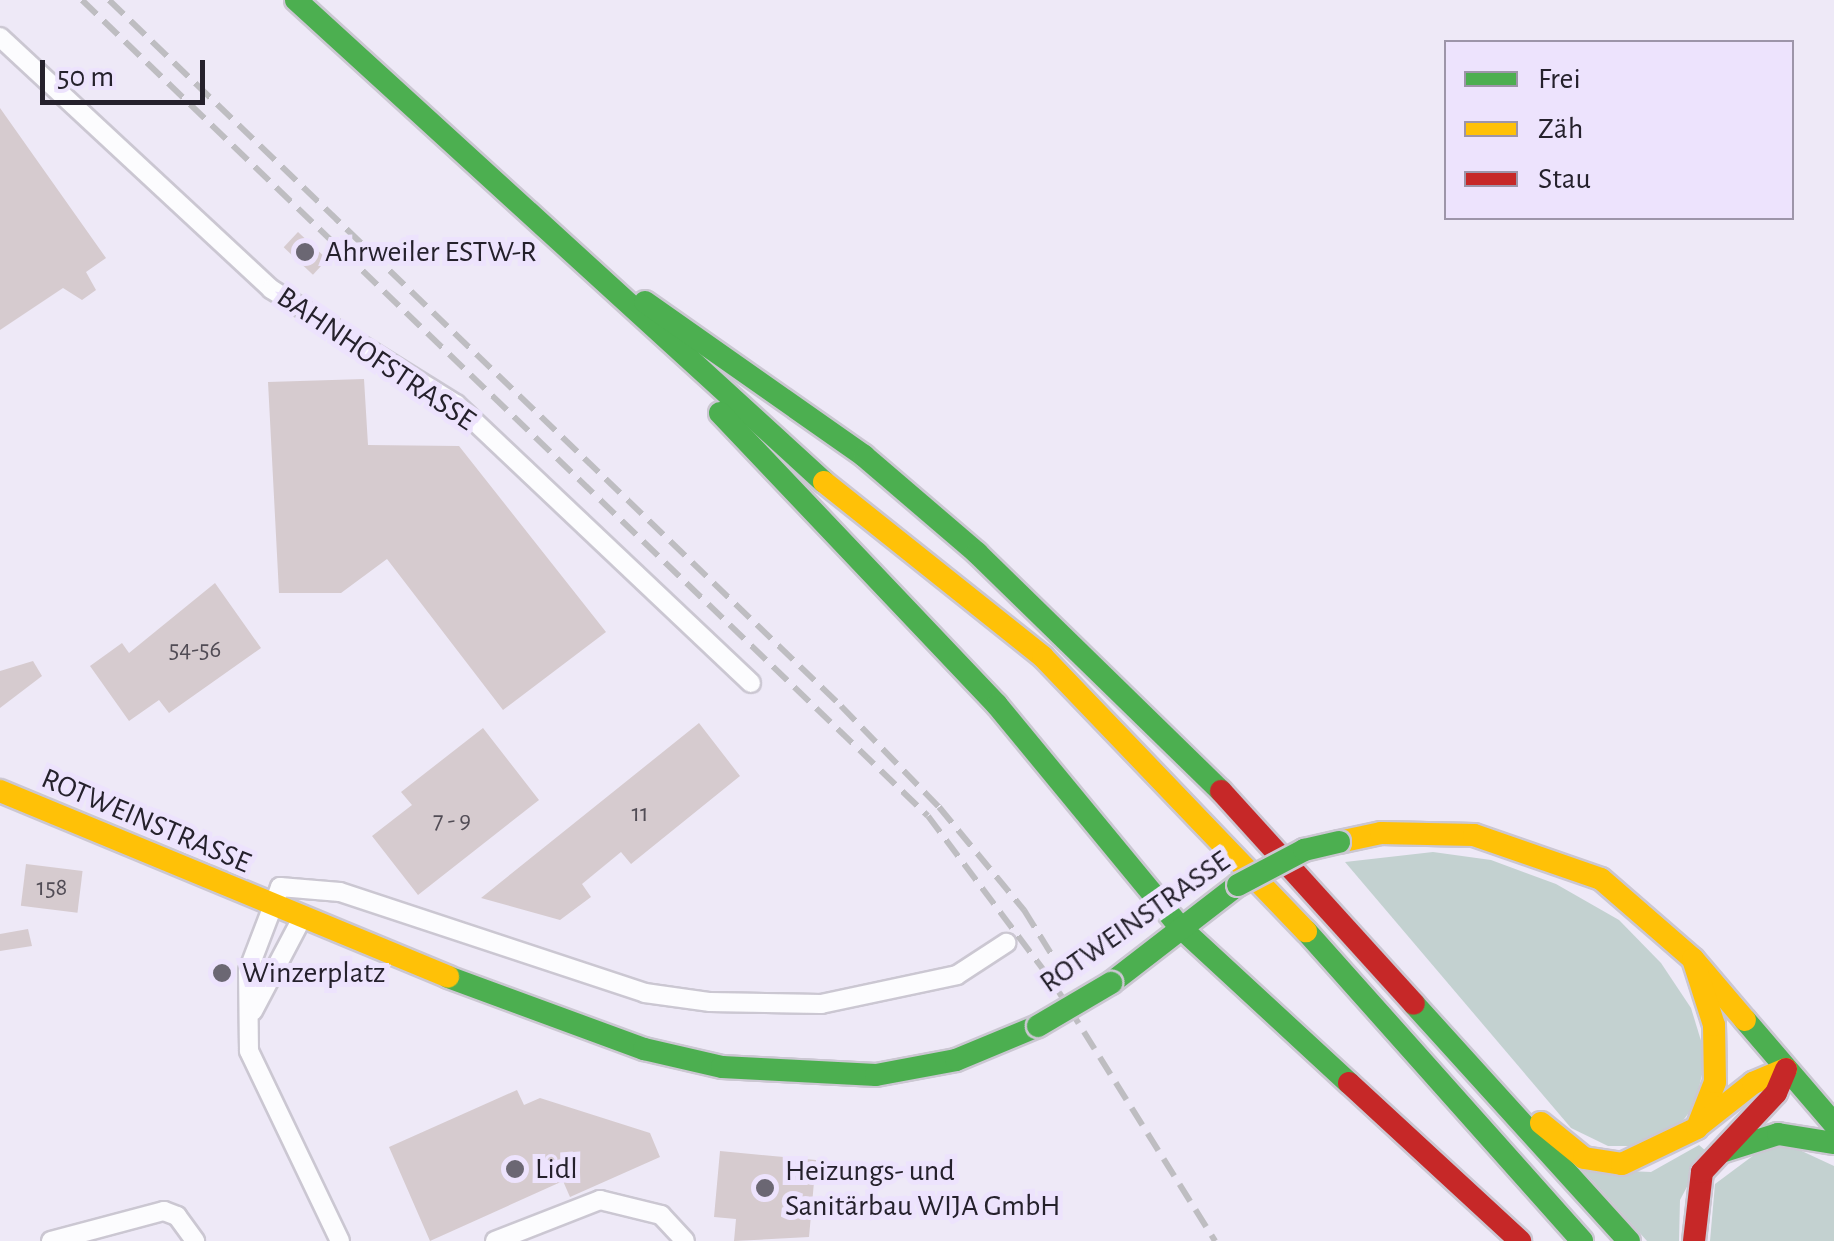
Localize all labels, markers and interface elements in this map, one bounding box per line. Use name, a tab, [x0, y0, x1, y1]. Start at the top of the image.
scale bar	[45, 40, 210, 102]
legend	[1444, 40, 1794, 220]
text: 50 m	[57, 62, 114, 92]
text: Frei	[1538, 64, 1581, 94]
text: Zäh	[1538, 114, 1583, 144]
text: Stau	[1538, 164, 1591, 194]
place label: Ahrweiler ESTW-R	[325, 234, 537, 270]
marker: Ahrweiler ESTW-R	[294, 241, 316, 263]
street label: BAHNHOFSTRASSE	[270, 279, 482, 439]
house number: 54-56	[169, 635, 221, 665]
street label: ROTWEINSTRASSE	[36, 761, 256, 881]
house number: 11	[631, 799, 649, 829]
house number: 7 - 9	[433, 806, 471, 836]
street label: ROTWEINSTRASSE	[1033, 843, 1237, 1001]
house number: 158	[37, 873, 67, 903]
place label: Winzerplatz	[242, 955, 385, 991]
marker: Winzerplatz	[211, 962, 233, 984]
place label: Lidl	[535, 1151, 578, 1187]
place label: Heizungs- und Sanitärbau WIJA GmbH	[785, 1153, 1060, 1224]
marker: Lidl	[504, 1158, 526, 1180]
marker: Heizungs- und Sanitärbau WIJA GmbH	[754, 1177, 776, 1199]

